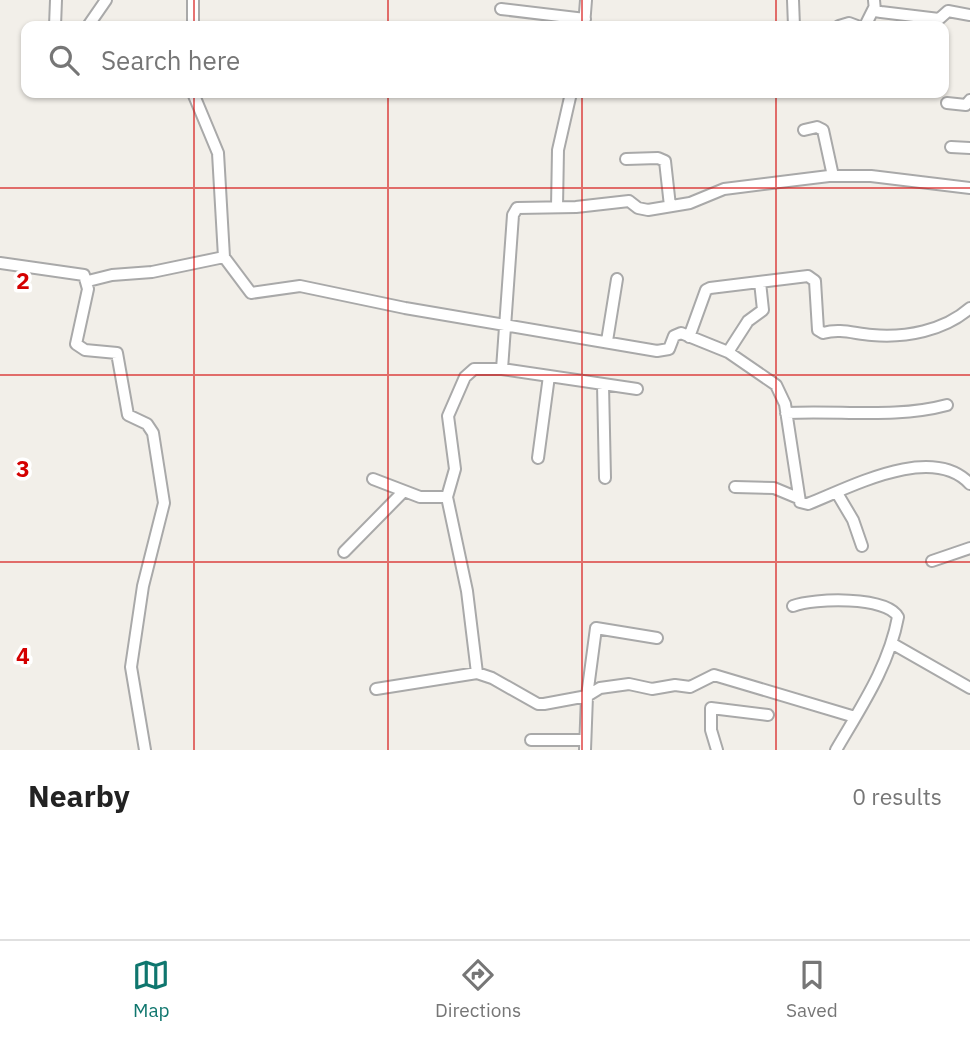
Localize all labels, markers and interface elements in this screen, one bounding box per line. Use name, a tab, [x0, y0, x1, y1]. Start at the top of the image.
search box	[21, 21, 949, 98]
icon: search	[45, 41, 83, 79]
text: Search here	[101, 43, 240, 77]
text: 2	[16, 265, 30, 295]
text: 3	[16, 453, 30, 483]
text: 4	[16, 640, 30, 670]
text: Nearby	[28, 776, 130, 815]
text: 0 results	[852, 781, 942, 811]
tab: Map	[132, 956, 170, 1022]
tab: Directions	[435, 956, 521, 1022]
tab: Saved	[786, 956, 838, 1022]

